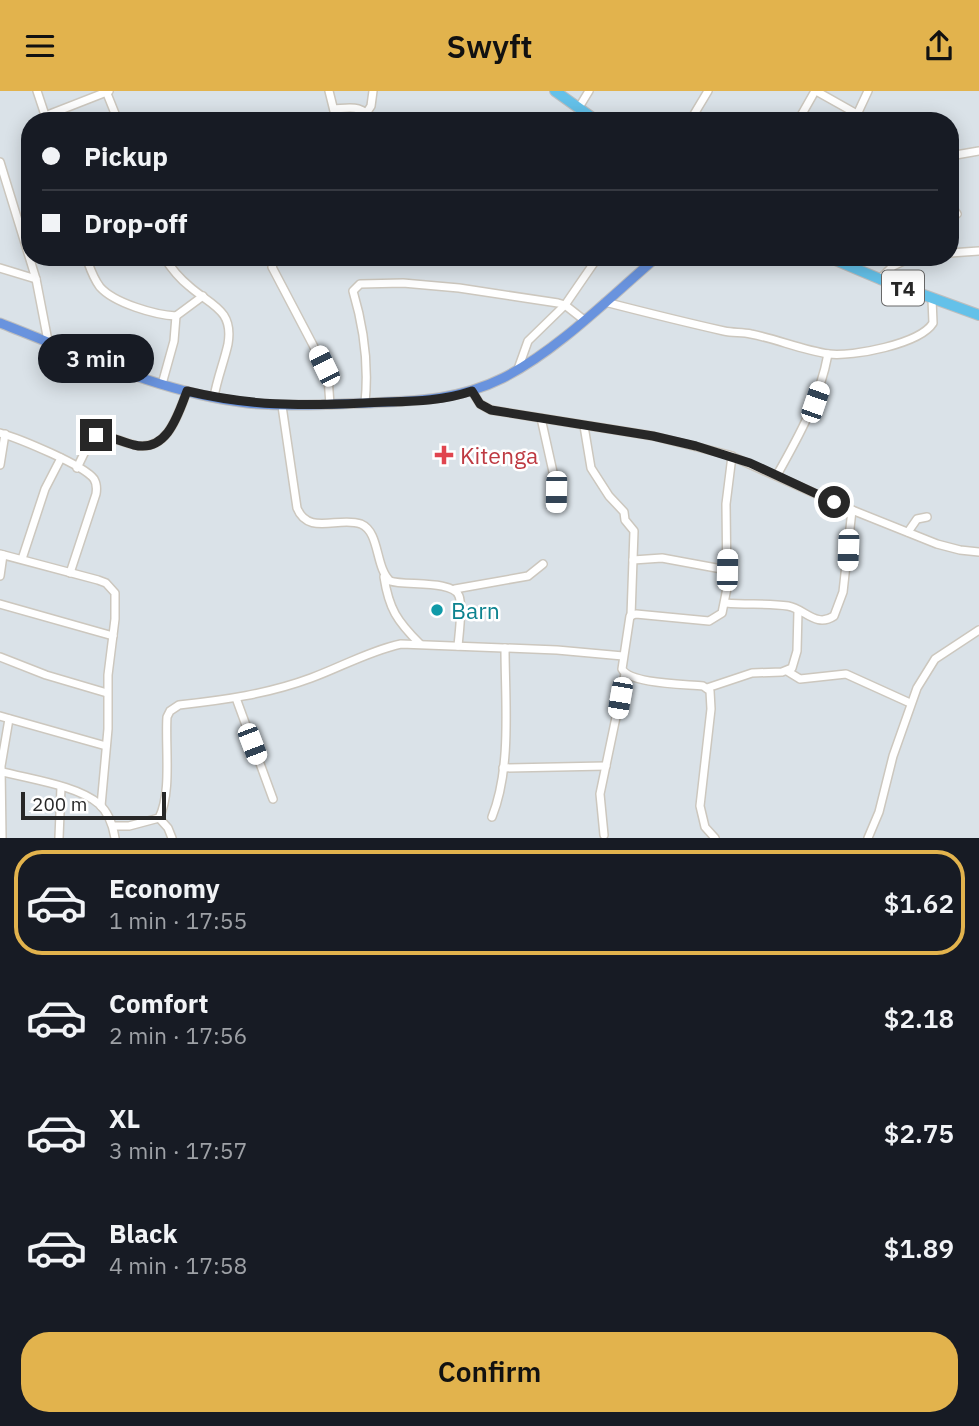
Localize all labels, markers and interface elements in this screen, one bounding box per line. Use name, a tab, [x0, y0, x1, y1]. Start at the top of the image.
text: Swyft	[447, 25, 532, 67]
icon: menu	[21, 27, 59, 65]
icon: share	[920, 27, 958, 65]
text: Pickup	[84, 139, 168, 173]
text: Drop-off	[84, 206, 187, 240]
road number: T4	[882, 271, 924, 305]
callout: 3 min	[38, 334, 154, 383]
text: 3 min	[66, 343, 126, 373]
car	[306, 343, 343, 389]
car	[799, 379, 832, 425]
route end	[80, 419, 112, 451]
place label: Kitenga	[460, 440, 538, 470]
marker: Kitenga	[434, 445, 454, 465]
car	[546, 471, 567, 513]
route start	[818, 486, 850, 518]
car	[837, 529, 860, 571]
car	[717, 549, 738, 591]
place label: Barn	[451, 595, 500, 625]
marker: Barn	[429, 602, 445, 618]
car	[607, 675, 634, 721]
car	[235, 721, 270, 767]
scale bar	[21, 789, 166, 821]
text: 200 m	[32, 792, 87, 816]
icon: car	[25, 871, 88, 934]
text: Economy	[109, 871, 220, 905]
text: $1.62	[884, 886, 954, 920]
text: 1 min · 17:55	[109, 905, 247, 935]
icon: car	[25, 986, 88, 1049]
text: Comfort	[109, 986, 208, 1020]
text: $2.18	[884, 1001, 954, 1035]
text: 2 min · 17:56	[109, 1020, 247, 1050]
icon: car	[25, 1101, 88, 1164]
text: XL	[109, 1101, 140, 1135]
text: $2.75	[884, 1116, 954, 1150]
text: 3 min · 17:57	[109, 1135, 247, 1165]
icon: car	[25, 1216, 88, 1279]
text: Black	[109, 1216, 177, 1250]
text: $1.89	[884, 1231, 954, 1265]
text: 4 min · 17:58	[109, 1250, 247, 1280]
button: Confirm	[21, 1332, 958, 1412]

